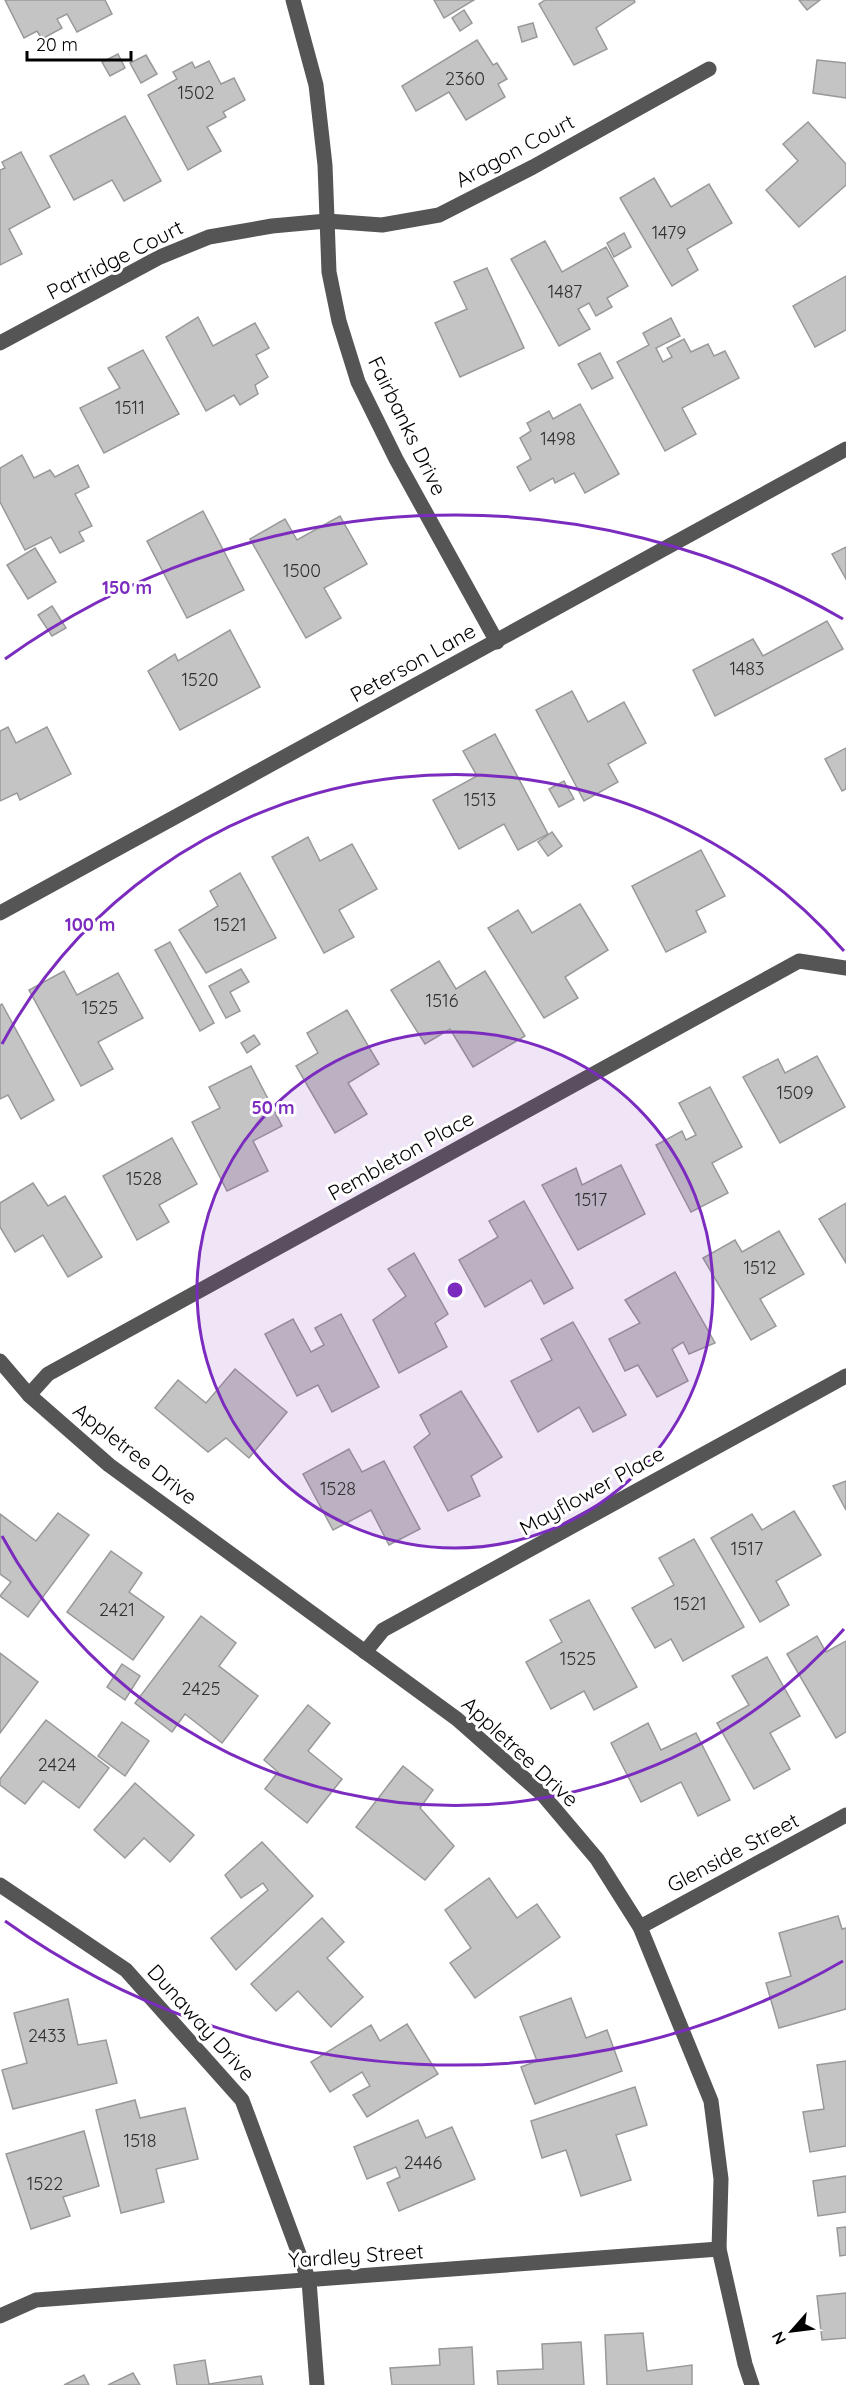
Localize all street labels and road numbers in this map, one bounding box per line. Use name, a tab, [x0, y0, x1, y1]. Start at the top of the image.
street label: Aragon Court	[451, 108, 578, 192]
street label: Partridge Court	[42, 214, 187, 305]
street label: Fairbanks Drive	[363, 352, 453, 499]
street label: Peterson Lane	[345, 617, 480, 707]
street label: Pembleton Place	[323, 1104, 478, 1206]
street label: Appletree Drive	[68, 1397, 203, 1510]
street label: Mayflower Place	[515, 1440, 668, 1541]
street label: Appletree Drive	[457, 1691, 585, 1812]
street label: Glenside Street	[662, 1807, 803, 1898]
street label: Dunaway Drive	[142, 1958, 261, 2086]
street label: Yardley Street	[287, 2237, 424, 2273]

